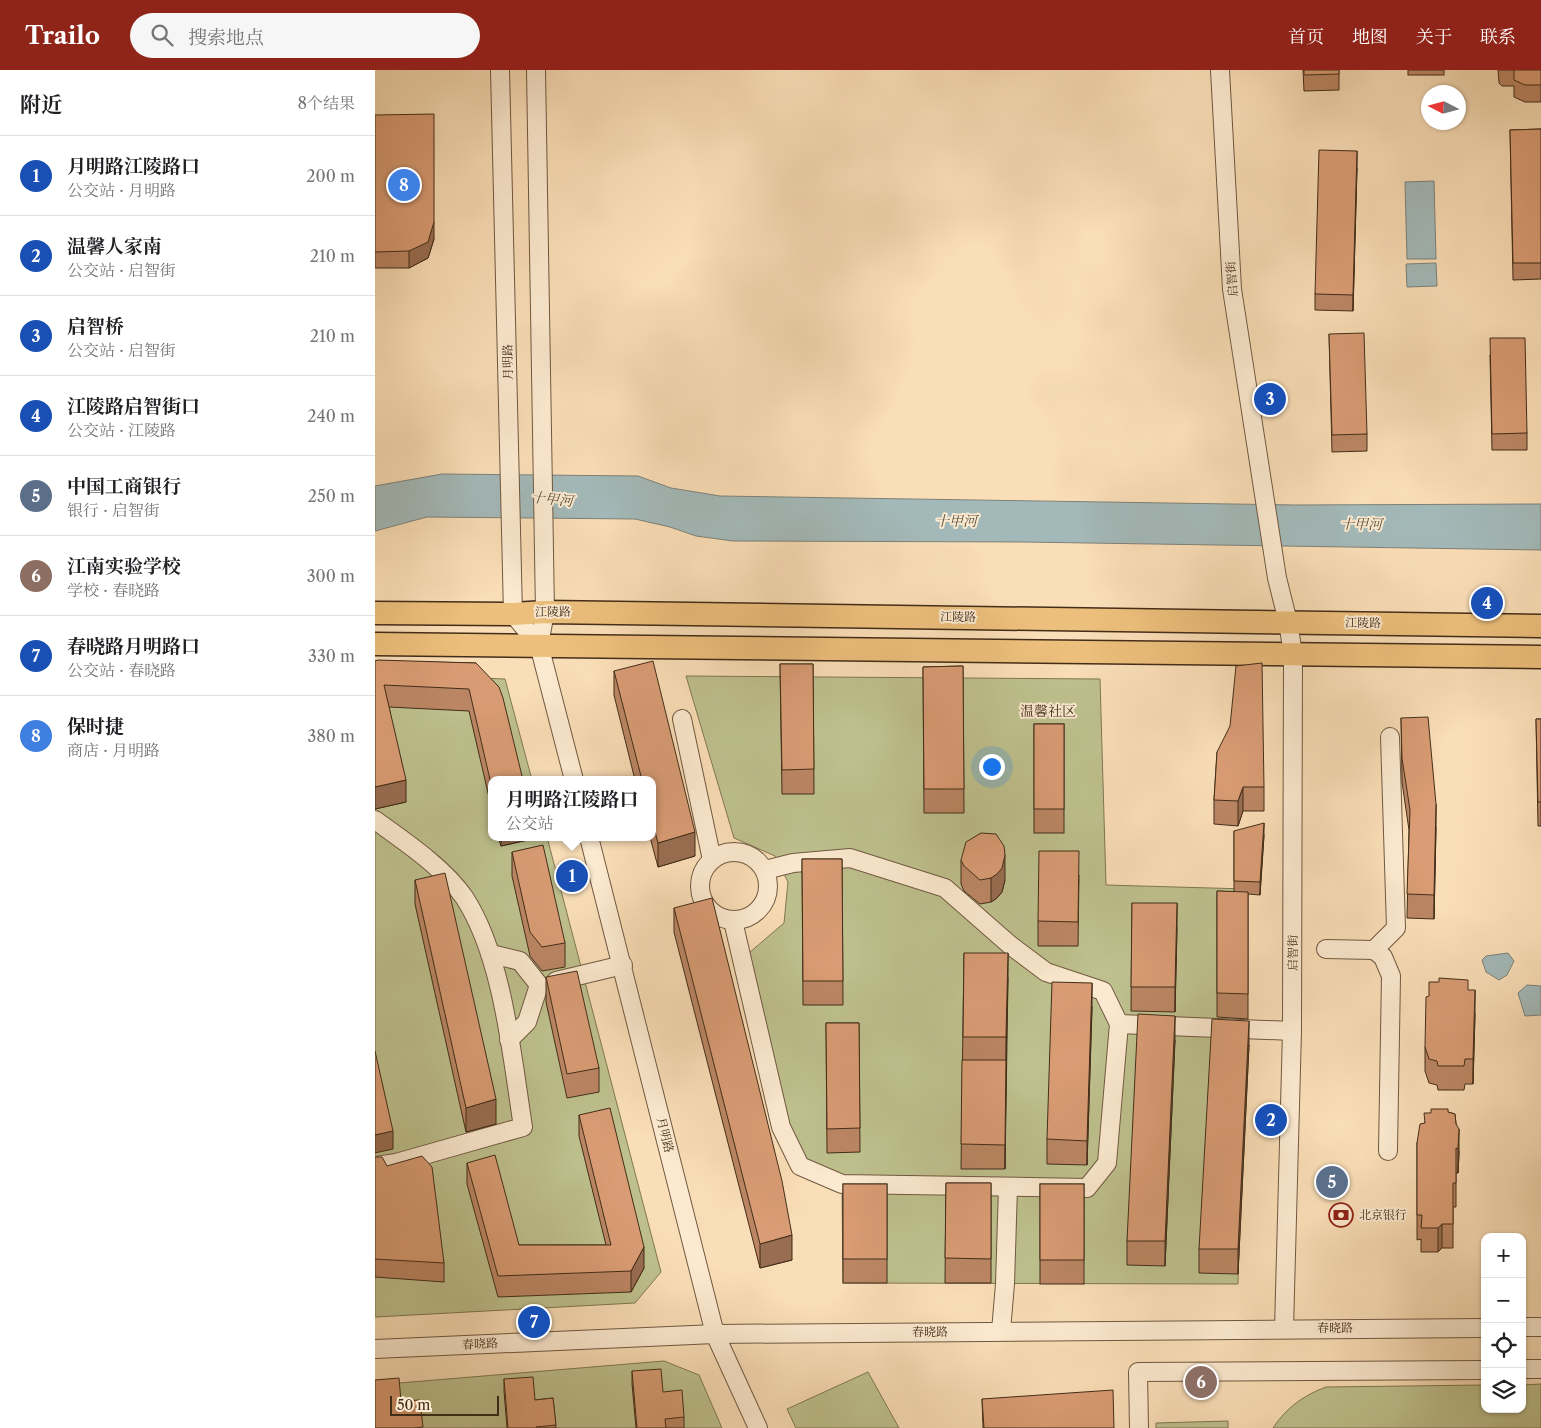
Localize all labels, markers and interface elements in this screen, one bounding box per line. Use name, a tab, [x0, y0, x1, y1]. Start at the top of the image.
search box	[130, 13, 480, 58]
text: Trailo	[25, 21, 100, 50]
icon: search	[148, 21, 176, 49]
text: 搜索地点	[188, 26, 264, 49]
text: 首页	[1288, 26, 1324, 48]
text: 地图	[1352, 26, 1388, 48]
text: 关于	[1416, 26, 1452, 48]
text: 联系	[1480, 26, 1516, 48]
north arrow	[1421, 85, 1466, 130]
text: 附近	[20, 92, 62, 117]
text: 8个结果	[298, 93, 355, 113]
text: 月明路江陵路口	[67, 155, 200, 178]
text: 1	[32, 166, 40, 186]
text: 200 m	[306, 166, 355, 186]
pin: 8	[388, 166, 420, 204]
text: 公交站 · 月明路	[67, 180, 176, 200]
text: 温馨人家南	[67, 235, 162, 258]
text: 2	[31, 246, 41, 266]
text: 210 m	[310, 246, 355, 266]
street label: 启智街	[1222, 259, 1241, 298]
text: 公交站 · 启智街	[67, 260, 176, 280]
text: 启智桥	[67, 315, 124, 338]
text: 3	[31, 326, 41, 346]
text: 210 m	[310, 326, 355, 346]
text: 公交站 · 启智街	[67, 340, 176, 360]
street label: 月明路	[500, 344, 515, 380]
pin: 3	[1254, 380, 1286, 418]
text: 江陵路启智街口	[67, 395, 200, 418]
text: 4	[31, 406, 41, 426]
text: 240 m	[307, 406, 355, 426]
text: 公交站 · 江陵路	[67, 420, 176, 440]
text: 中国工商银行	[67, 475, 181, 498]
text: 5	[32, 486, 40, 506]
text: 250 m	[308, 486, 355, 506]
water label: 十甲河	[530, 488, 577, 510]
text: 银行 · 启智街	[67, 500, 160, 520]
water label: 十甲河	[935, 512, 980, 530]
water label: 十甲河	[1340, 515, 1385, 533]
text: 江南实验学校	[67, 555, 181, 578]
text: 6	[31, 566, 41, 586]
text: 300 m	[307, 566, 355, 586]
text: 学校 · 春晓路	[67, 580, 160, 600]
pin: 4	[1471, 584, 1503, 622]
street label: 江陵路	[535, 604, 571, 619]
street label: 江陵路	[940, 609, 976, 624]
street label: 江陵路	[1345, 615, 1381, 630]
text: 春晓路月明路口	[67, 635, 200, 658]
text: 7	[32, 646, 40, 666]
text: 330 m	[308, 646, 355, 666]
text: 公交站 · 春晓路	[67, 660, 176, 680]
district label: 温馨社区	[1020, 702, 1076, 720]
text: 保时捷	[67, 715, 124, 738]
text: 8	[31, 726, 41, 746]
text: 380 m	[307, 726, 355, 746]
text: 商店 · 月明路	[67, 740, 160, 760]
your location	[979, 754, 1005, 780]
popup	[488, 776, 656, 841]
text: 月明路江陵路口	[505, 788, 639, 811]
text: 公交站	[505, 813, 554, 833]
pin: 1	[556, 857, 588, 895]
street label: 启智街	[1285, 934, 1300, 971]
pin: 2	[1255, 1101, 1287, 1139]
street label: 月明路	[654, 1116, 677, 1154]
pin: 5	[1316, 1163, 1348, 1201]
bank icon: 北京银行	[1328, 1202, 1354, 1228]
place label: 北京银行	[1359, 1207, 1407, 1222]
map controls	[1481, 1233, 1526, 1413]
button: +	[1481, 1233, 1526, 1278]
button: −	[1481, 1278, 1526, 1323]
pin: 7	[518, 1303, 550, 1341]
street label: 春晓路	[1317, 1320, 1353, 1335]
button: locate	[1481, 1323, 1526, 1368]
street label: 春晓路	[912, 1324, 948, 1339]
street label: 春晓路	[462, 1335, 498, 1352]
pin: 6	[1185, 1363, 1217, 1401]
button: layers	[1481, 1368, 1526, 1413]
scale bar	[390, 1393, 499, 1416]
text: 50 m	[397, 1396, 430, 1414]

